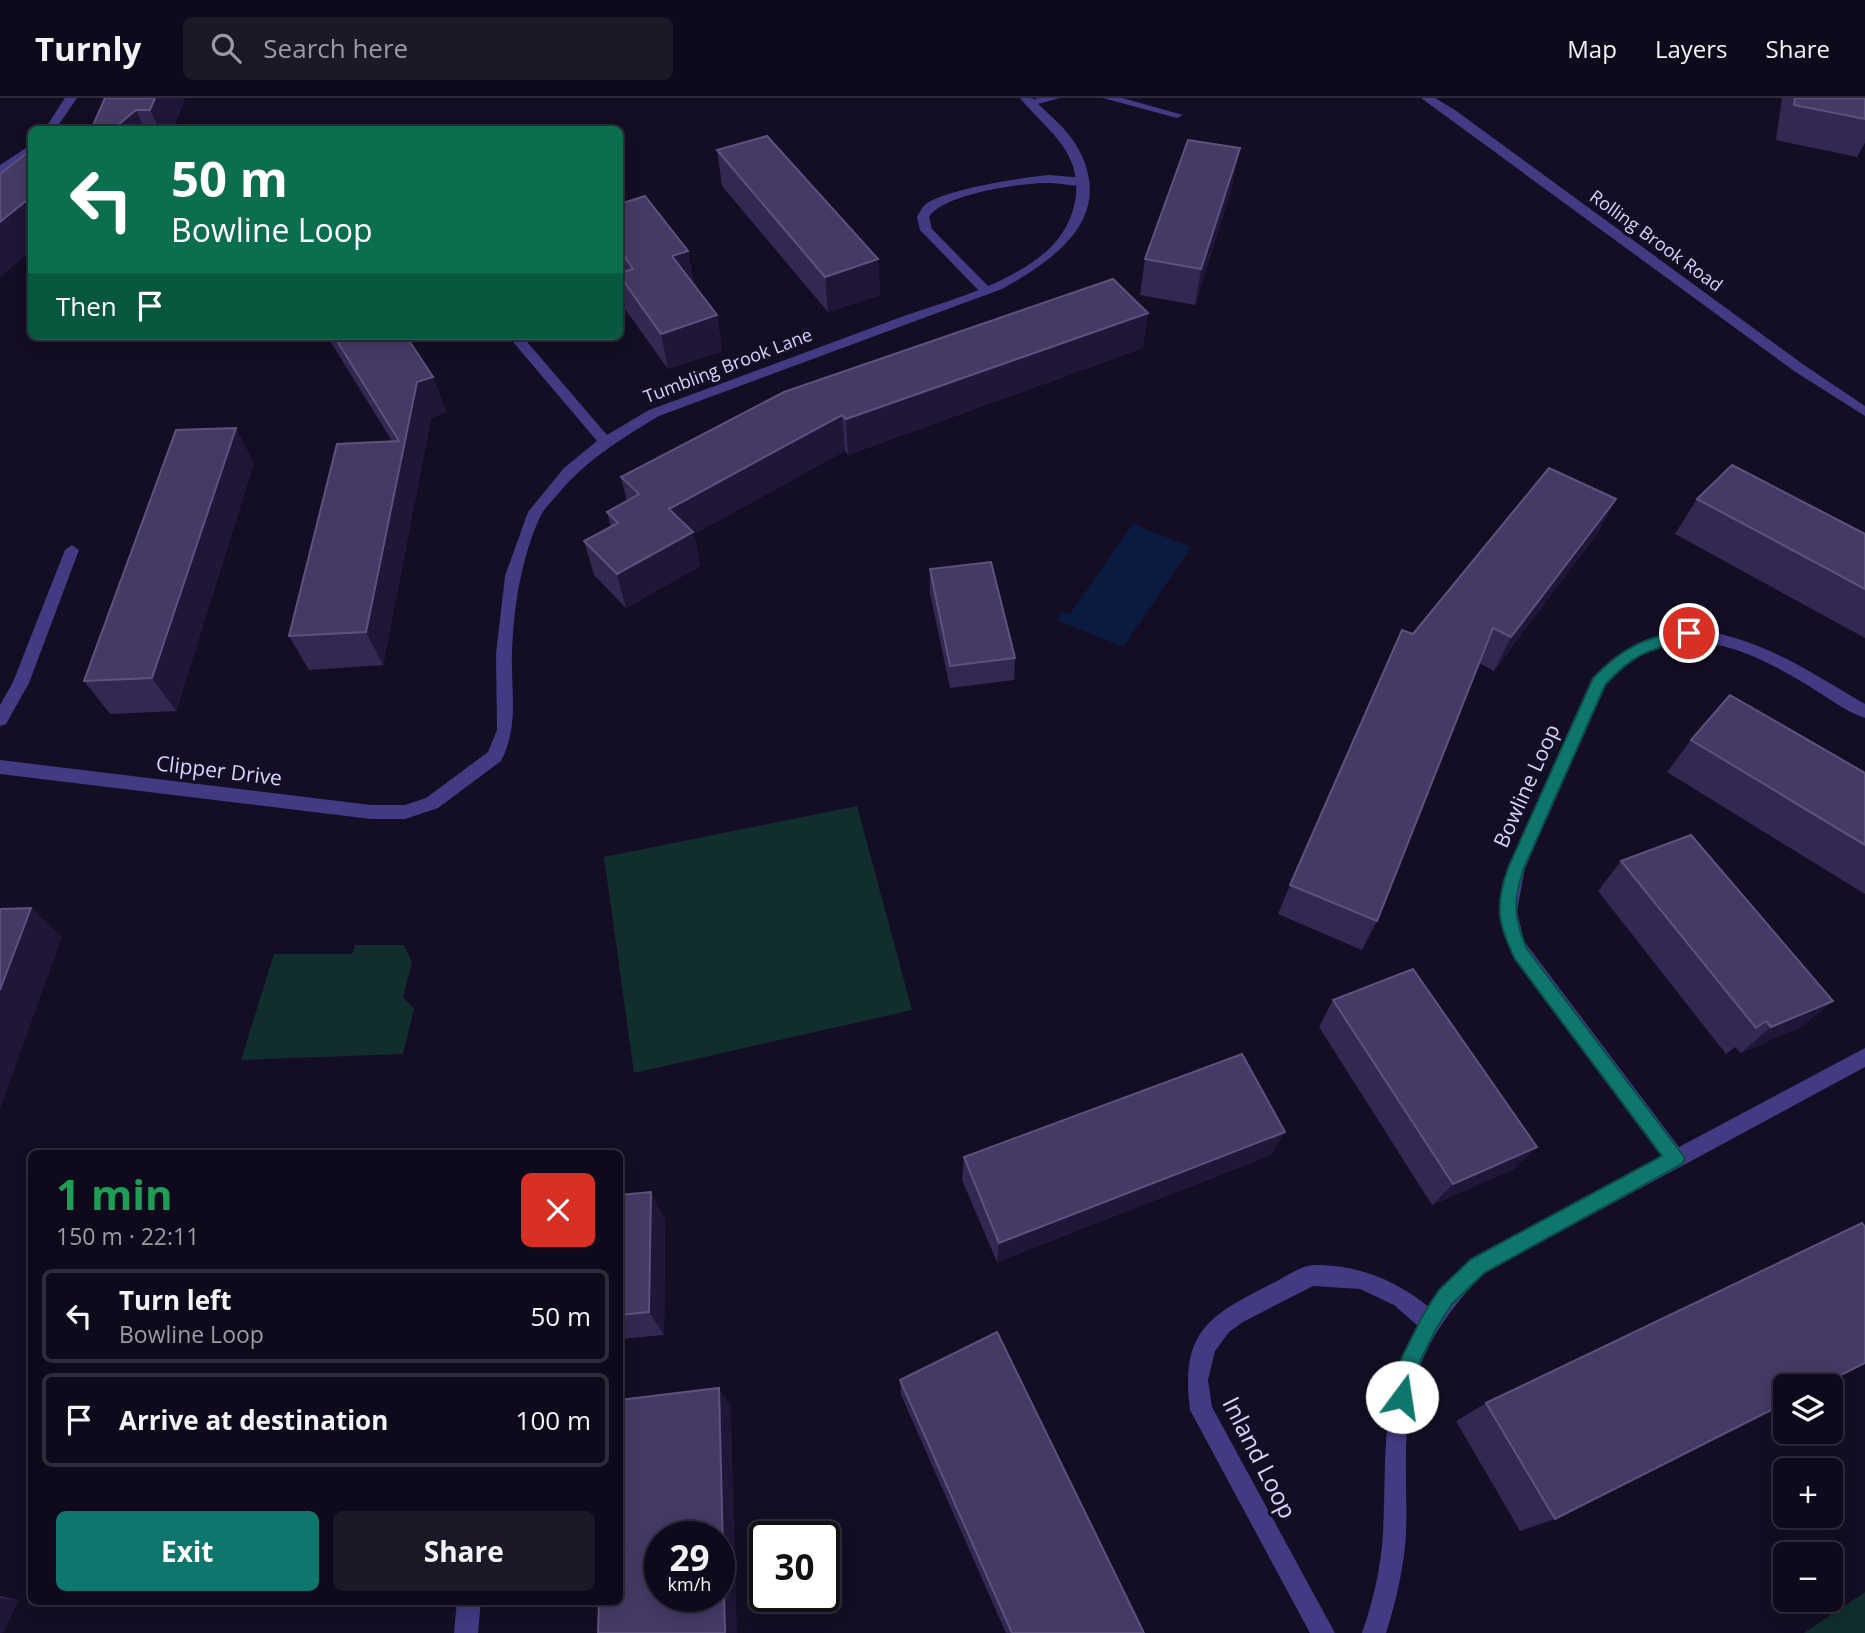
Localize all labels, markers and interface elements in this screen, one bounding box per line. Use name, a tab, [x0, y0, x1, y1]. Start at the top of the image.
search box	[183, 17, 673, 80]
text: Turnly	[35, 26, 141, 71]
icon: search	[207, 29, 245, 67]
text: Search here	[263, 30, 408, 66]
text: Map	[1567, 32, 1617, 65]
text: Layers	[1655, 32, 1728, 65]
text: Share	[1766, 32, 1830, 65]
text: 50 m	[171, 145, 288, 211]
icon: left	[56, 154, 147, 245]
street label: Rolling Brook Road	[1585, 184, 1728, 297]
text: Bowline Loop	[171, 208, 373, 251]
icon: arrive	[131, 287, 169, 325]
text: Then	[56, 288, 117, 324]
street label: Tumbling Brook Lane	[640, 322, 815, 408]
pin	[1659, 603, 1719, 663]
icon: arrive	[1670, 614, 1708, 652]
street label: Bowline Loop	[1486, 719, 1566, 852]
street label: Clipper Drive	[155, 748, 284, 792]
text: 1 min	[56, 1165, 173, 1222]
button: close	[521, 1173, 595, 1247]
text: 150 m · 22:11	[56, 1220, 199, 1252]
text: Turn left	[119, 1282, 231, 1318]
icon: left	[60, 1297, 98, 1335]
text: 50 m	[530, 1298, 591, 1334]
text: Bowline Loop	[119, 1318, 264, 1350]
position arrow	[1365, 1360, 1439, 1434]
map controls	[1773, 1374, 1843, 1612]
button: layers	[1773, 1374, 1843, 1444]
street label: Inland Loop	[1216, 1391, 1305, 1524]
icon: arrive	[60, 1401, 98, 1439]
text: Arrive at destination	[119, 1402, 388, 1438]
text: 100 m	[516, 1402, 591, 1438]
button: +	[1773, 1458, 1843, 1528]
button: Exit	[56, 1511, 319, 1591]
button: Share	[333, 1511, 595, 1591]
speed limit sign: 30	[749, 1521, 840, 1612]
text: 29	[669, 1534, 710, 1581]
button: −	[1773, 1542, 1843, 1612]
text: km/h	[668, 1572, 711, 1596]

